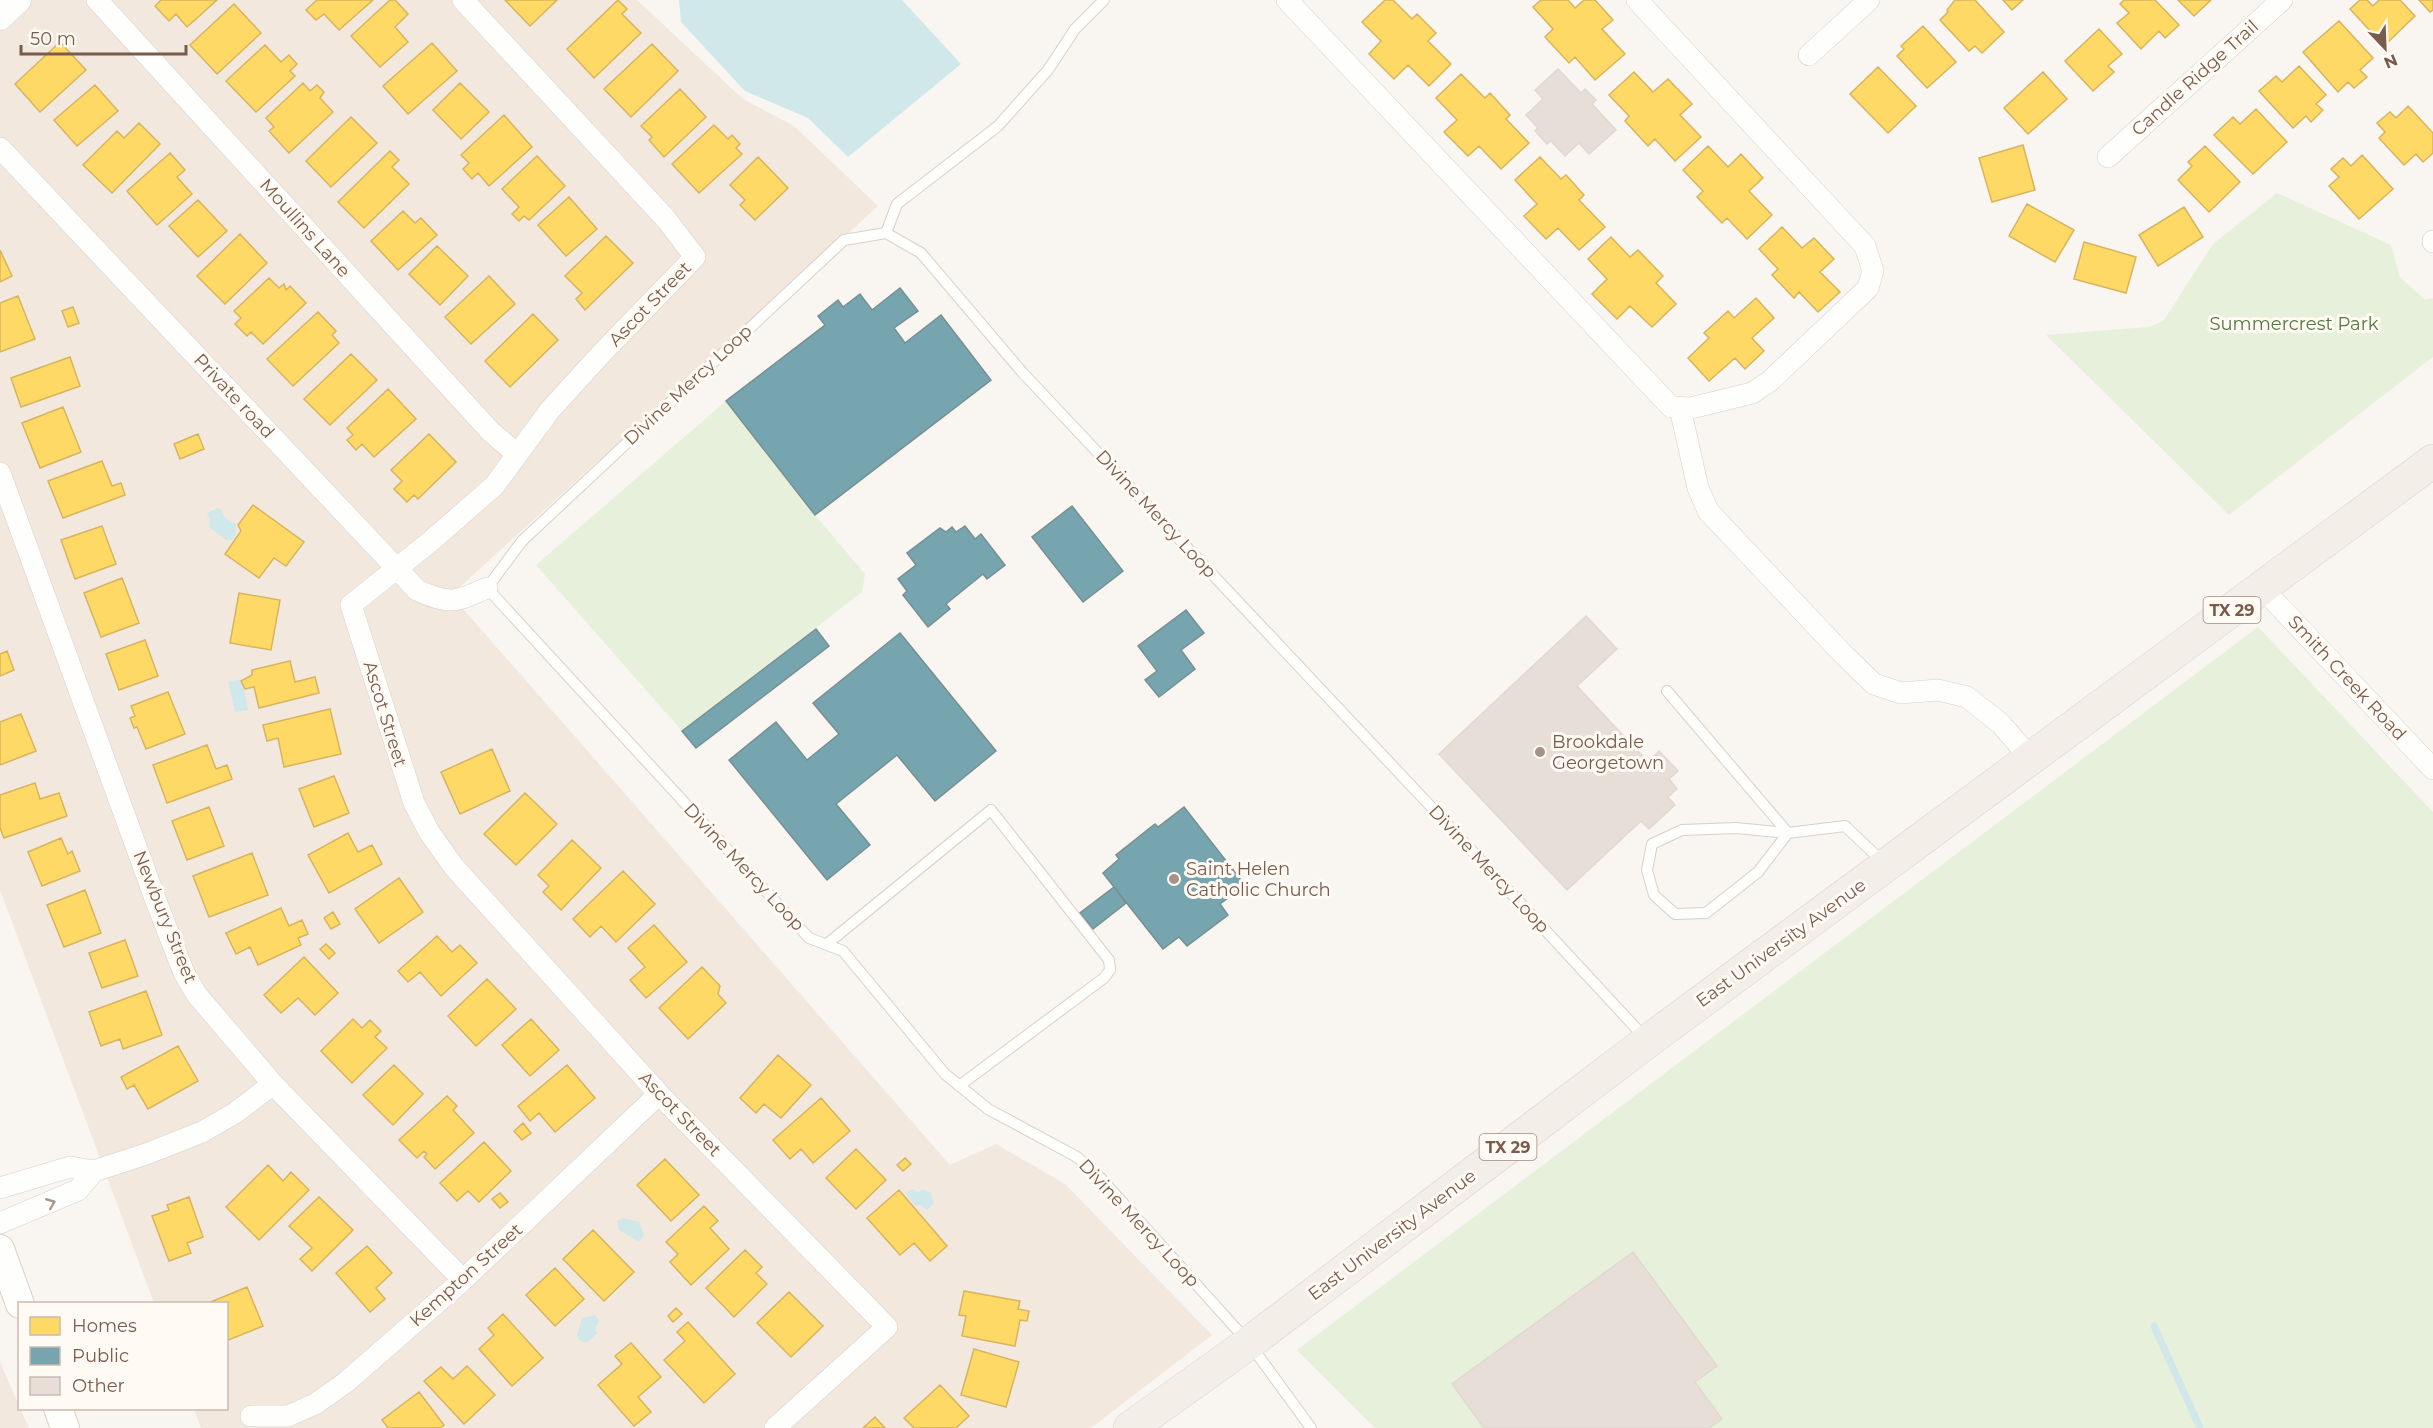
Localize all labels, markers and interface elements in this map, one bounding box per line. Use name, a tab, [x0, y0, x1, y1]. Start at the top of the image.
street label: Candle Ridge Trail	[2127, 15, 2263, 141]
scale bar	[21, 18, 186, 56]
north arrow	[2355, 18, 2415, 78]
text: 50 m	[30, 28, 76, 50]
text: N	[2381, 50, 2400, 73]
street label: Moullins Lane	[255, 174, 355, 282]
street label: Ascot Street	[604, 257, 696, 351]
park label: Summercrest Park	[2209, 313, 2379, 335]
street label: Divine Mercy Loop	[619, 320, 757, 450]
street label: Private road	[189, 349, 279, 443]
street label: Divine Mercy Loop	[1091, 445, 1221, 583]
road number: TX 29	[2204, 597, 2260, 623]
street label: Smith Creek Road	[2283, 611, 2411, 745]
street label: Ascot Street	[359, 659, 411, 769]
place label: Brookdale Georgetown	[1552, 731, 1664, 774]
marker: Brookdale Georgetown	[1533, 745, 1547, 759]
street label: Divine Mercy Loop	[679, 798, 809, 936]
street label: Divine Mercy Loop	[1424, 800, 1554, 938]
street label: Newbury Street	[128, 847, 202, 987]
place label: Saint Helen Catholic Church	[1186, 858, 1331, 901]
marker: Saint Helen Catholic Church	[1167, 872, 1181, 886]
street label: East University Avenue	[1692, 874, 1870, 1012]
street label: Ascot Street	[634, 1067, 726, 1161]
road number: TX 29	[1480, 1134, 1537, 1160]
street label: Divine Mercy Loop	[1074, 1154, 1204, 1292]
street label: East University Avenue	[1304, 1165, 1480, 1305]
one-way arrow	[45, 1198, 56, 1210]
street label: Kempton Street	[405, 1219, 527, 1331]
legend	[18, 1302, 228, 1410]
text: Homes	[72, 1315, 137, 1337]
text: Public	[72, 1345, 129, 1367]
text: Other	[72, 1375, 125, 1397]

